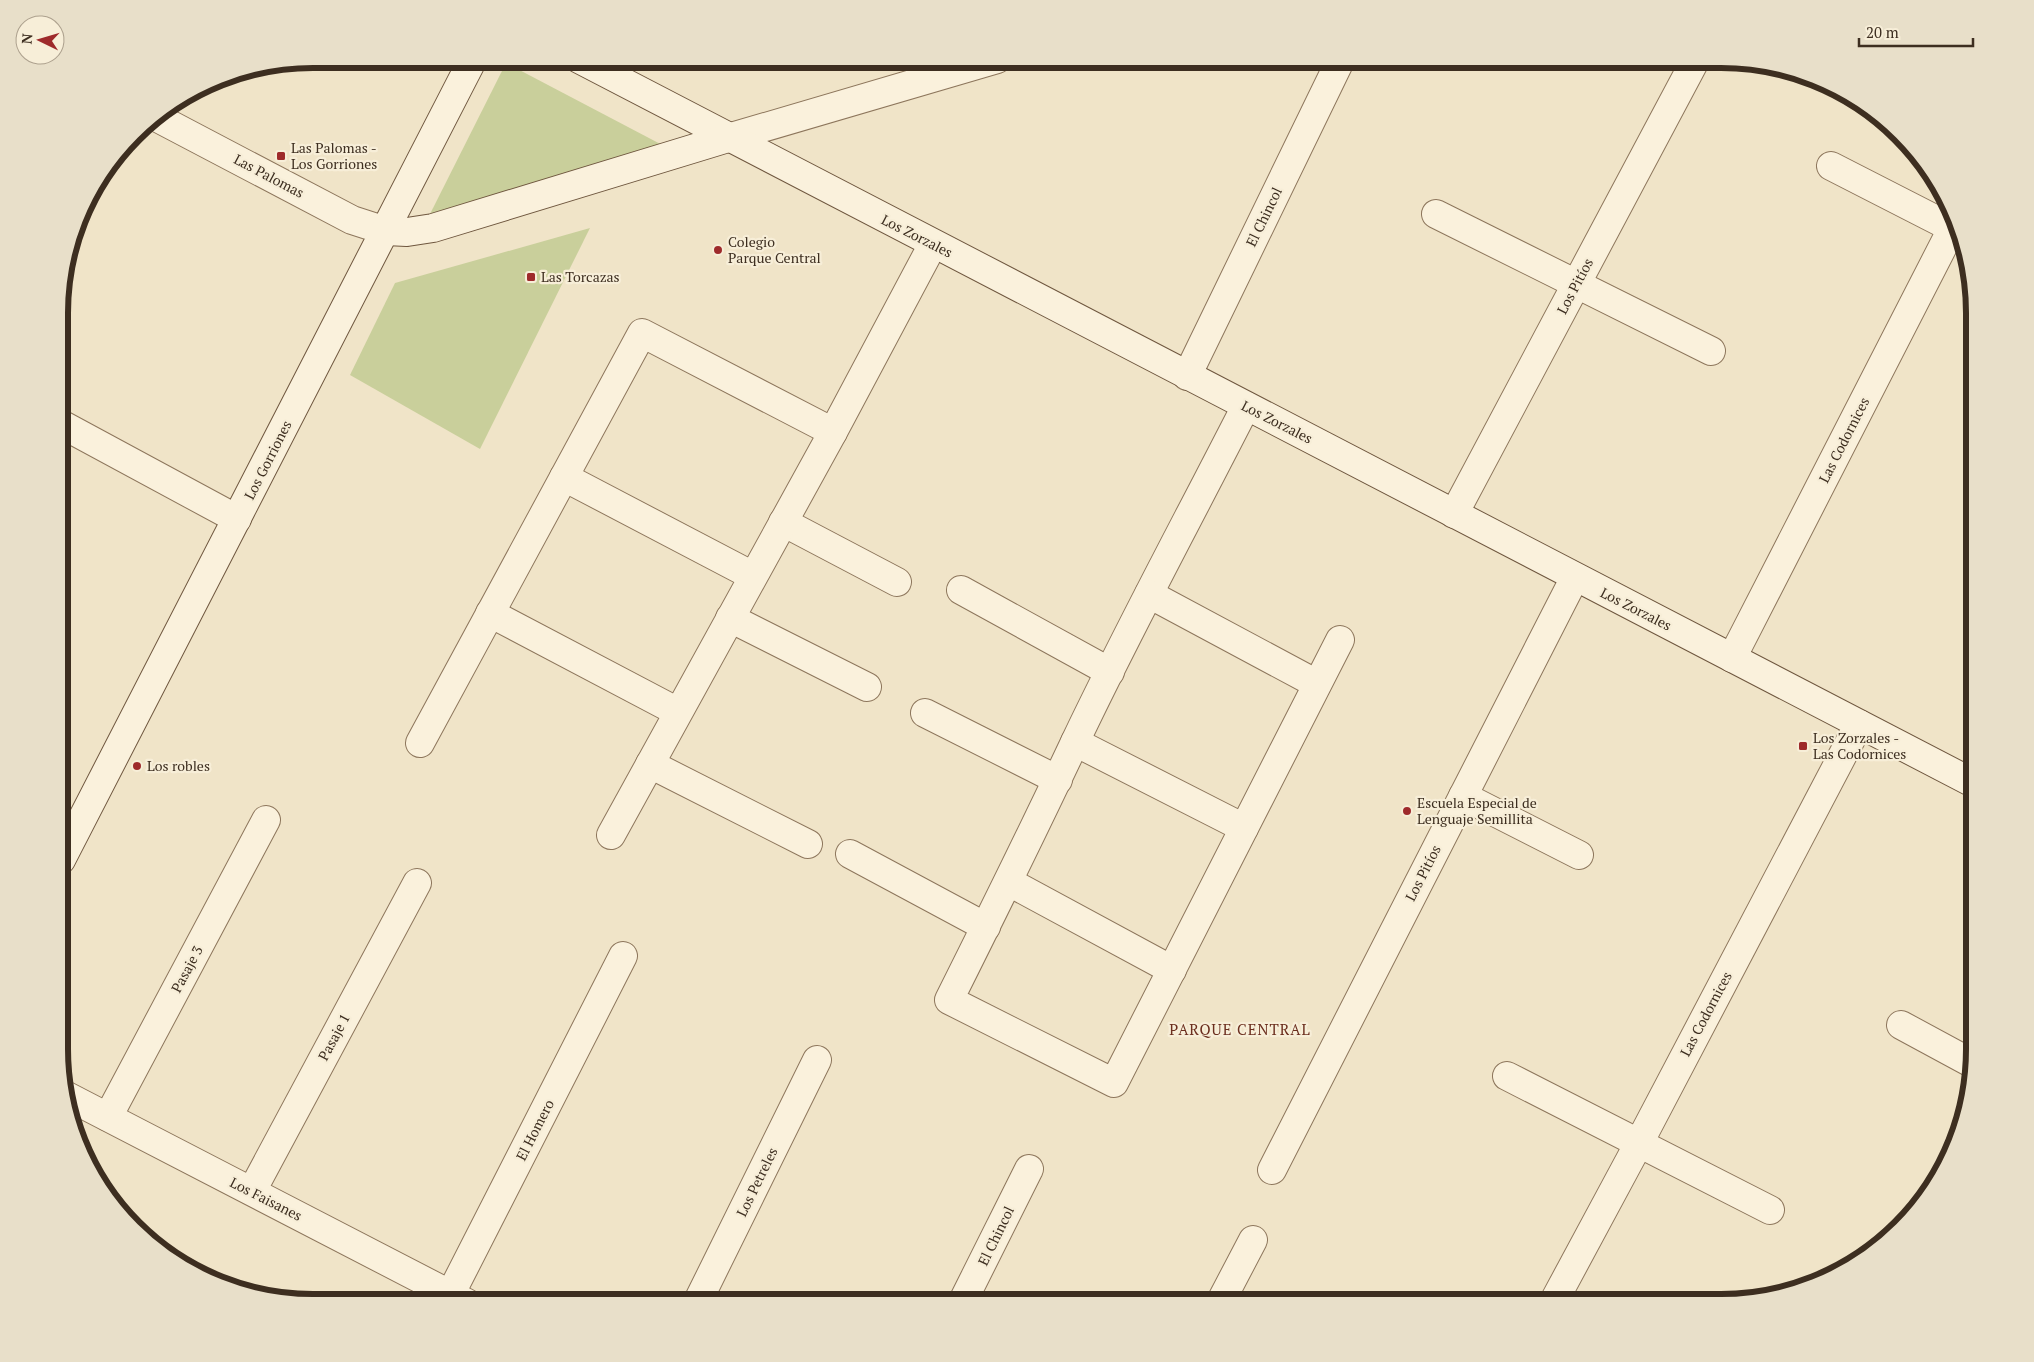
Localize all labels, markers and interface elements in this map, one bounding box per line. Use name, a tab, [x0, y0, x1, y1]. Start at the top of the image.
north arrow	[15, 15, 65, 65]
scale bar	[1859, 15, 1973, 47]
text: 20 m	[1866, 22, 1899, 42]
text: N	[17, 32, 37, 45]
place label: Las Palomas - Los Gorriones	[291, 138, 377, 173]
street label: Las Palomas	[231, 149, 308, 202]
marker: Las Palomas - Los Gorriones	[275, 150, 287, 162]
street label: El Chincol	[1241, 184, 1286, 250]
street label: Los Zorzales	[878, 210, 956, 262]
place label: Colegio Parque Central	[728, 232, 821, 267]
marker: Colegio Parque Central	[712, 244, 724, 256]
street label: Los Pitíos	[1552, 255, 1597, 317]
place label: Las Torcazas	[541, 267, 620, 286]
marker: Las Torcazas	[525, 271, 537, 283]
street label: Las Codornices	[1814, 394, 1873, 486]
street label: Los Zorzales	[1238, 396, 1316, 448]
street label: Los Gorriones	[239, 417, 296, 503]
street label: Los Zorzales	[1597, 583, 1675, 635]
place label: Los Zorzales - Las Codornices	[1813, 728, 1906, 763]
marker: Los Zorzales - Las Codornices	[1797, 740, 1809, 752]
place label: Los robles	[147, 756, 210, 775]
marker: Los robles	[131, 760, 143, 772]
place label: Escuela Especial de Lenguaje Semillita	[1417, 793, 1537, 828]
marker: Escuela Especial de Lenguaje Semillita	[1401, 805, 1413, 817]
street label: Los Pitíos	[1400, 841, 1445, 904]
street label: Pasaje 3	[166, 942, 207, 996]
street label: Las Codornices	[1675, 968, 1736, 1059]
street label: Pasaje 1	[313, 1010, 354, 1064]
district label: PARQUE CENTRAL	[1169, 1019, 1311, 1039]
street label: El Homero	[511, 1096, 558, 1163]
street label: Los Petreles	[732, 1144, 781, 1220]
street label: Los Faisanes	[227, 1172, 305, 1225]
street label: El Chincol	[973, 1203, 1018, 1269]

